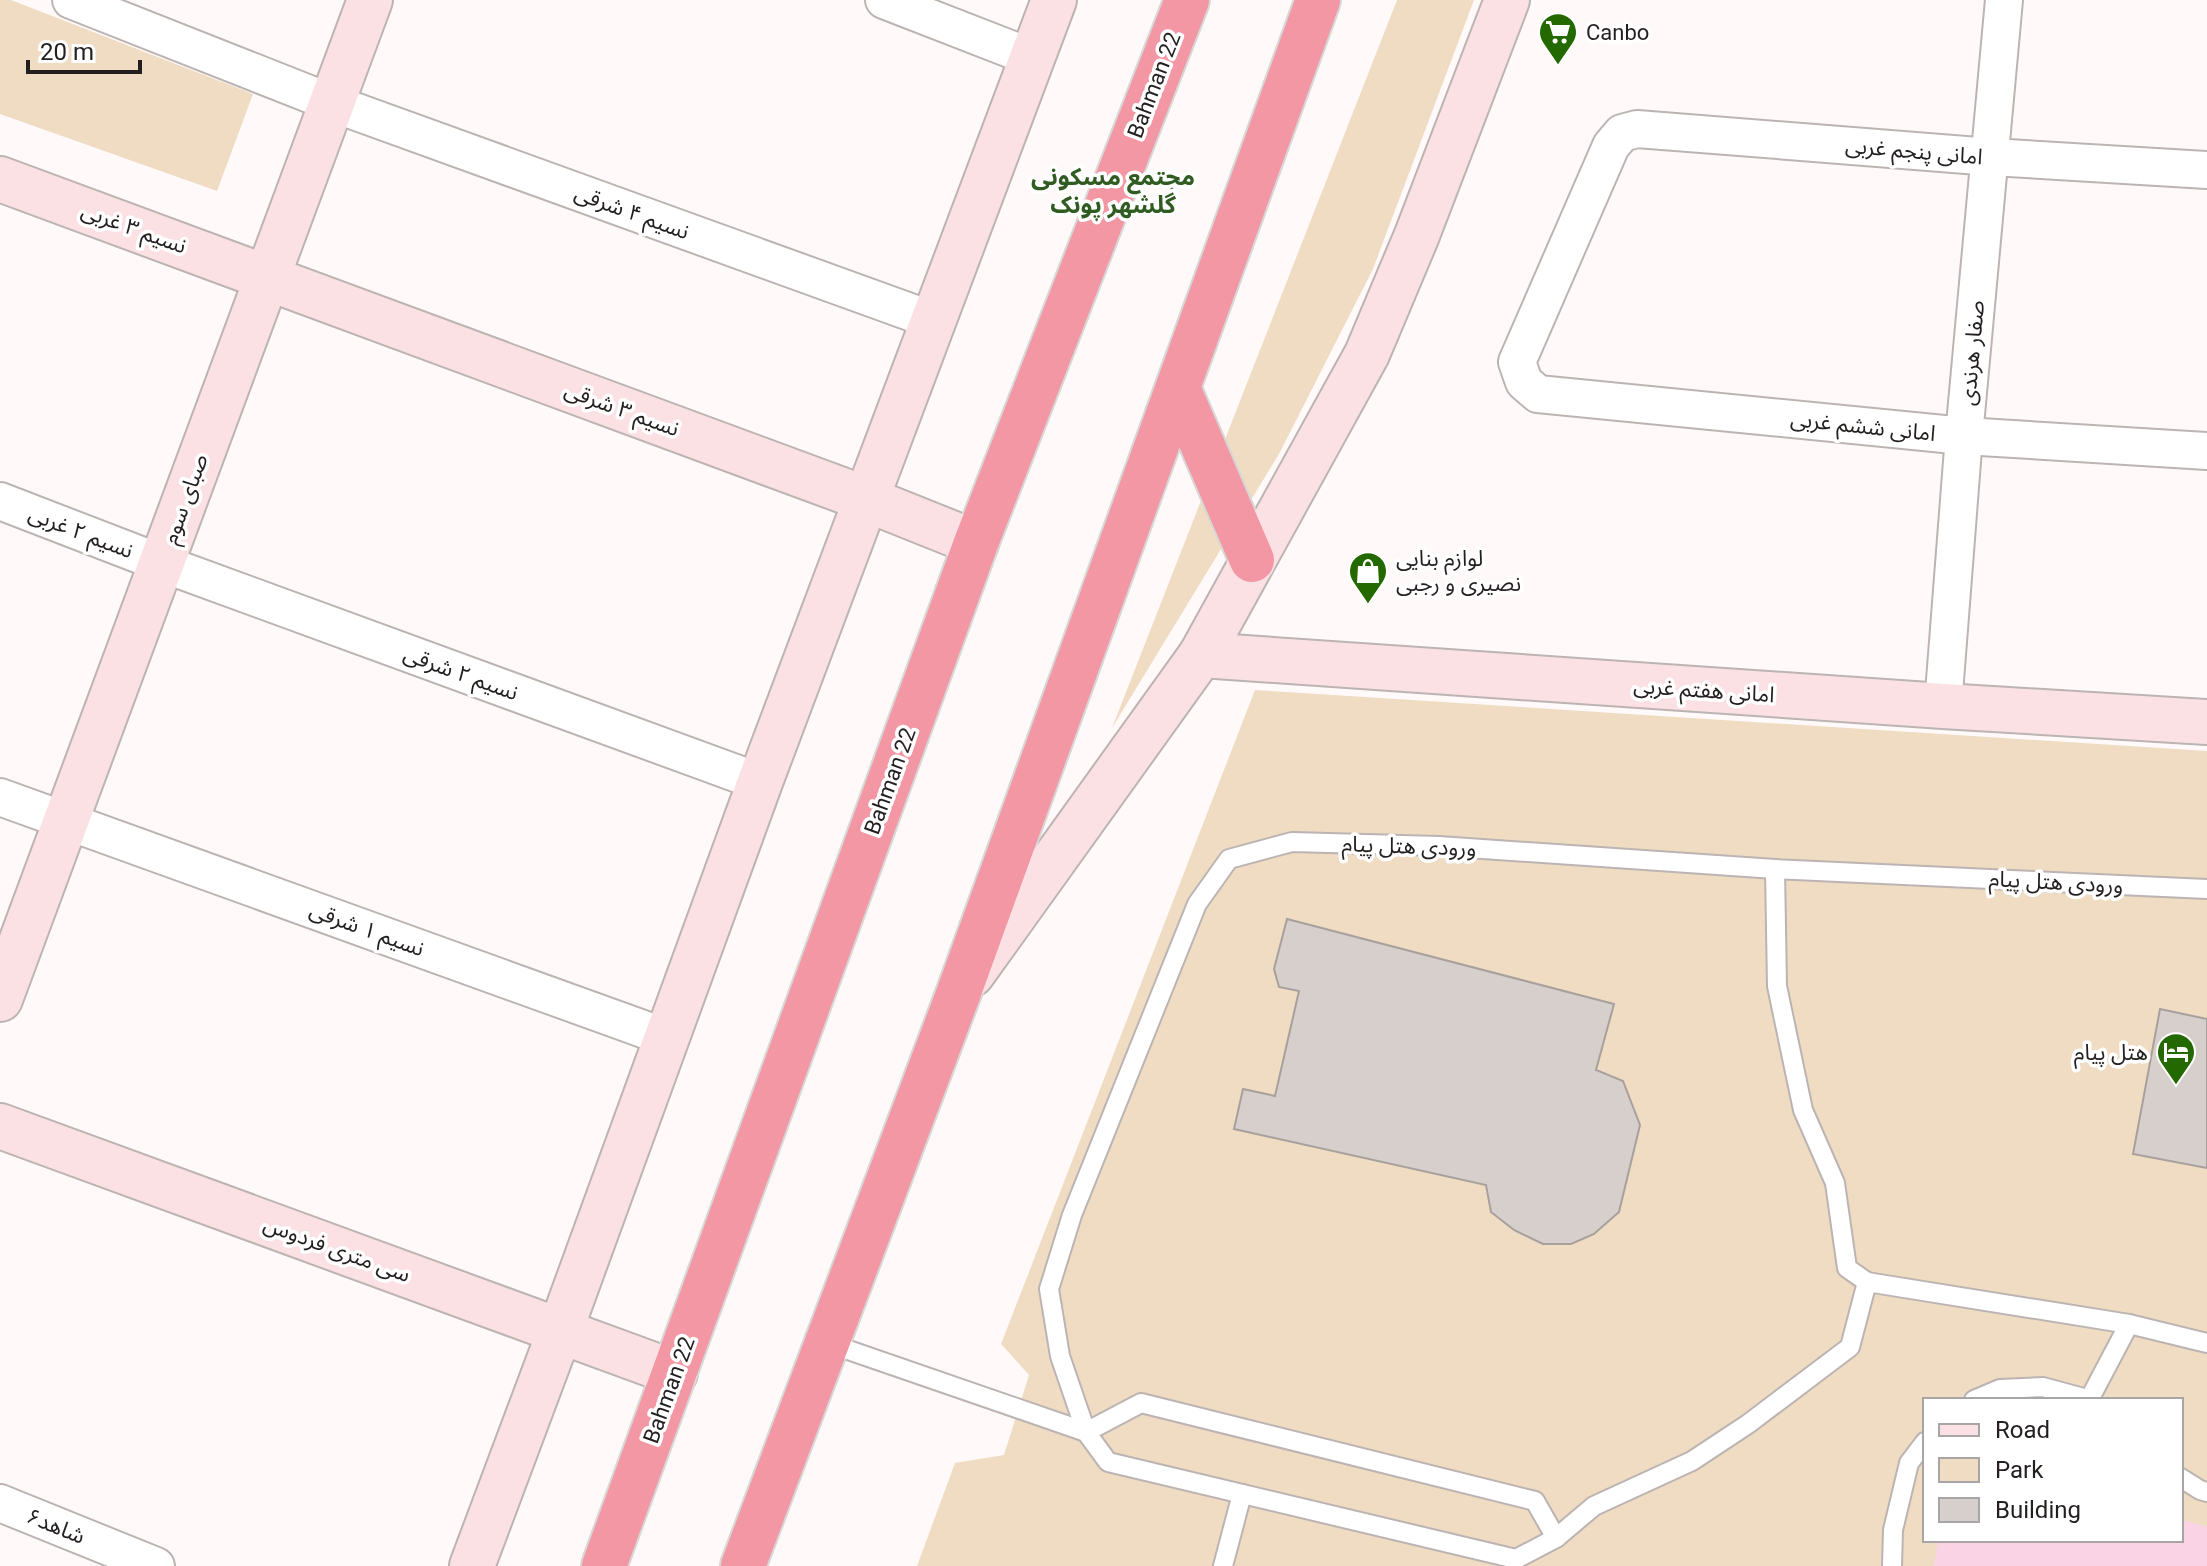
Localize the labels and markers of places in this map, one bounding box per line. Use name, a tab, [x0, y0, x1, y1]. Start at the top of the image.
supermarket icon: Canbo	[1537, 11, 1579, 66]
place label: Canbo	[1586, 20, 1649, 45]
place label: لوازم بنایی نصیری و رجبی	[1396, 546, 1521, 597]
shop icon: لوازم بنایی نصیری و رجبی	[1347, 550, 1389, 605]
hotel icon: هتل پیام	[2155, 1031, 2197, 1086]
place label: هتل پیام	[2074, 1040, 2148, 1069]

